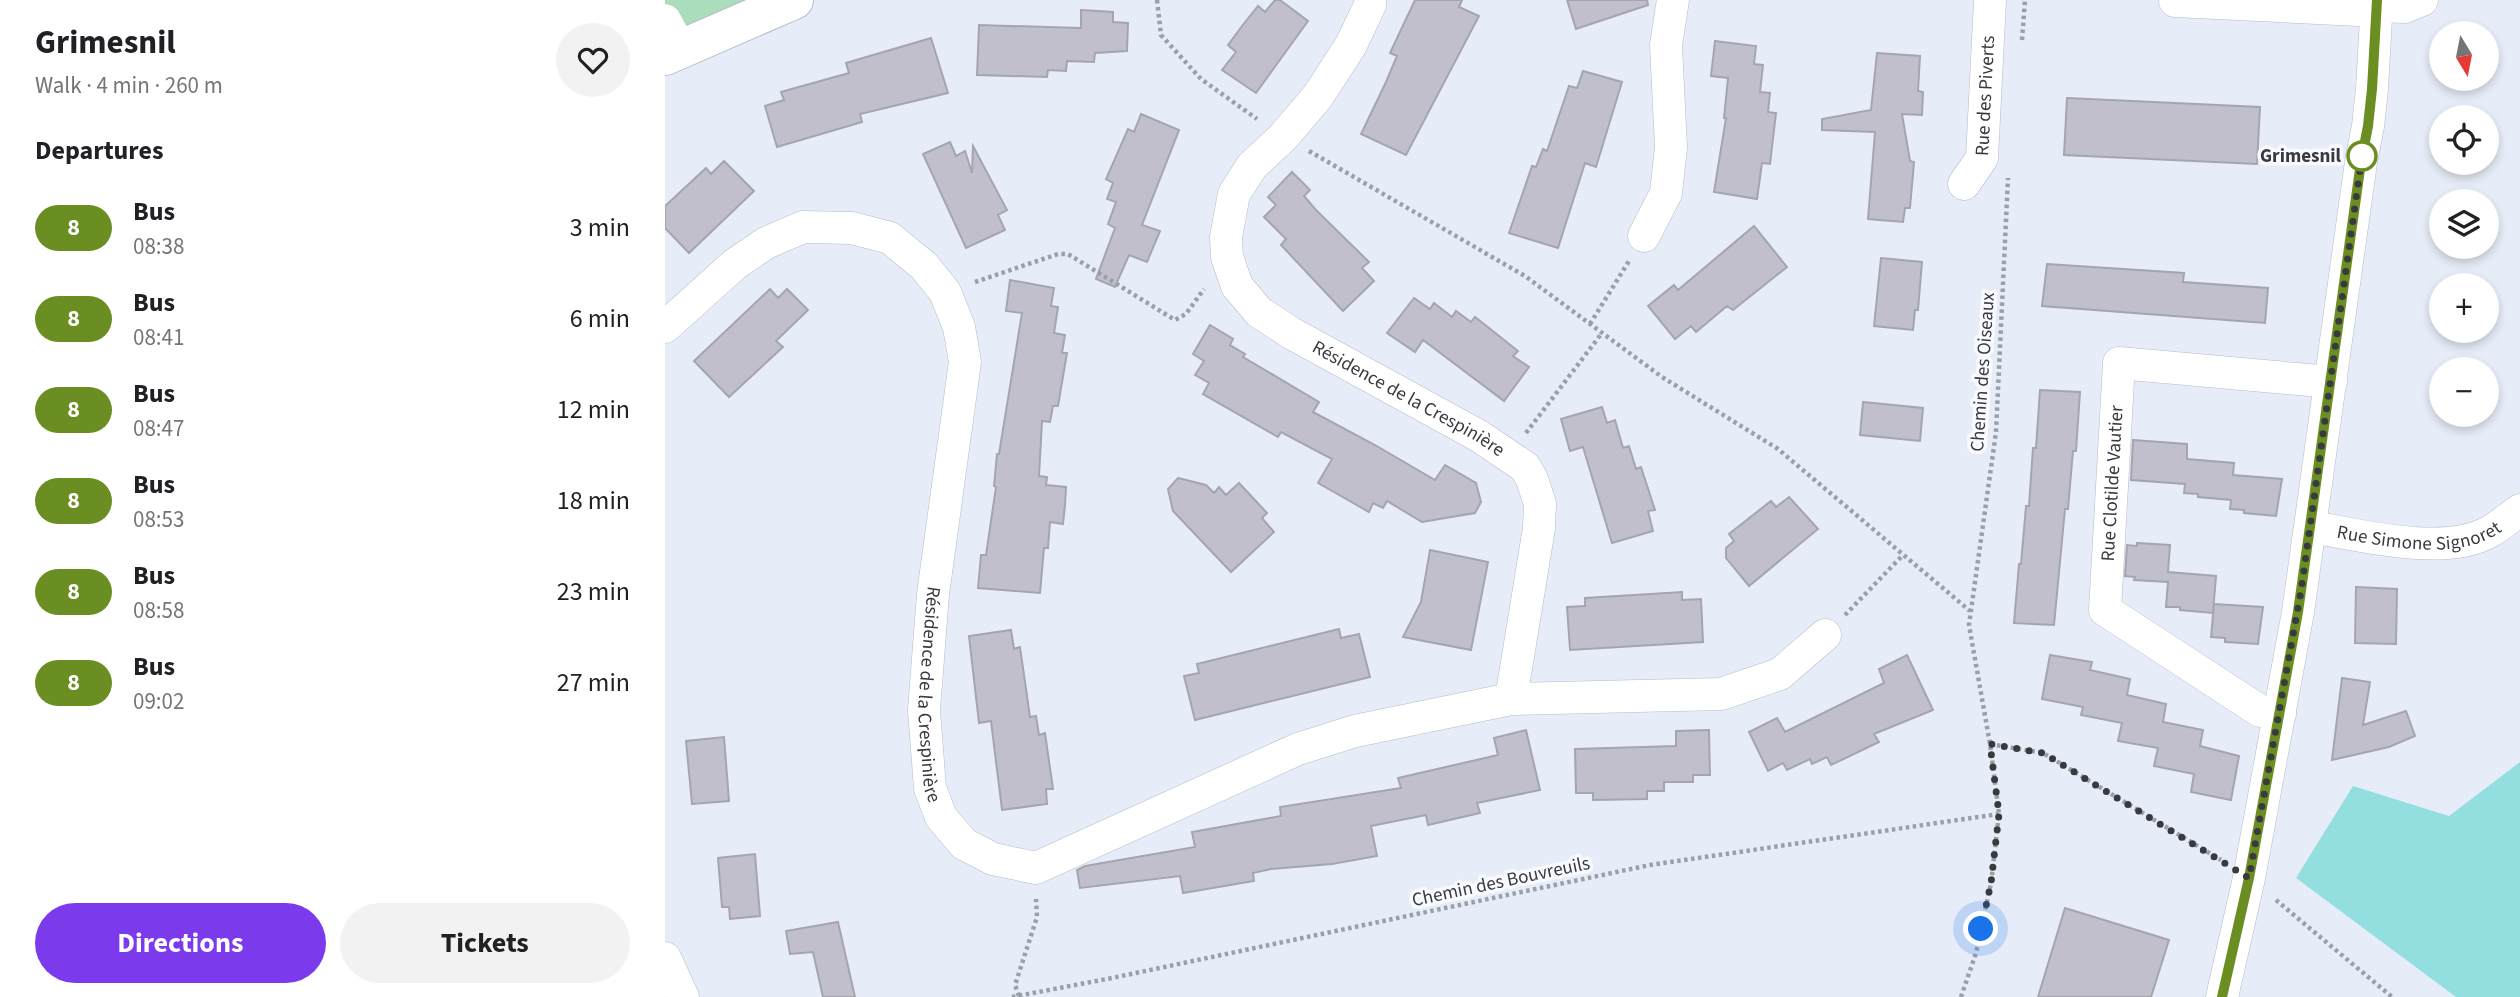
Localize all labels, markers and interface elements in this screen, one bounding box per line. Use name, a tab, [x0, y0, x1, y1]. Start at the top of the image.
text: Grimesnil	[35, 19, 176, 66]
north arrow	[2429, 21, 2499, 91]
map controls	[2429, 21, 2499, 427]
button: heart	[556, 23, 630, 97]
street label: Rue des Piverts	[1969, 35, 2002, 157]
text: Walk · 4 min · 260 m	[35, 69, 223, 102]
button: locate	[2429, 105, 2499, 175]
text: Departures	[35, 132, 163, 169]
marker: Grimesnil	[2347, 141, 2377, 171]
place label: Grimesnil	[2260, 143, 2342, 170]
button: layers	[2429, 189, 2499, 259]
text: Bus	[133, 193, 175, 230]
text: 3 min	[570, 209, 630, 246]
text: 8	[67, 210, 80, 245]
text: 08:38	[133, 230, 184, 263]
button: +	[2429, 273, 2499, 343]
text: Bus	[133, 284, 175, 321]
street label: Chemin des Oiseaux	[1964, 291, 2002, 453]
text: 6 min	[570, 300, 630, 337]
text: 8	[67, 301, 80, 336]
text: 08:41	[133, 321, 184, 354]
street label: Résidence de la Crespinière	[1307, 334, 1510, 463]
button: −	[2429, 357, 2499, 427]
text: Bus	[133, 375, 175, 412]
text: 12 min	[557, 391, 630, 428]
text: 8	[67, 392, 80, 427]
street label: Rue Clotilde Vautier	[2094, 404, 2130, 562]
text: 08:47	[133, 412, 184, 445]
text: Bus	[133, 466, 175, 503]
text: 18 min	[557, 482, 630, 519]
text: 8	[67, 483, 80, 518]
text: 08:53	[133, 503, 184, 536]
street label: Rue Simone Signoret	[2335, 514, 2507, 557]
text: Bus	[133, 557, 175, 594]
text: 23 min	[557, 573, 630, 610]
text: 8	[67, 574, 80, 609]
street label: Résidence de la Crespinière	[910, 585, 948, 807]
text: 08:58	[133, 594, 184, 627]
text: Bus	[133, 648, 175, 685]
text: 27 min	[557, 664, 630, 701]
text: 8	[67, 665, 80, 700]
text: 09:02	[133, 685, 184, 718]
street label: Chemin des Bouvreuils	[1410, 850, 1593, 914]
button: Directions	[35, 903, 326, 983]
button: Tickets	[340, 903, 630, 983]
your location	[1963, 911, 1998, 946]

